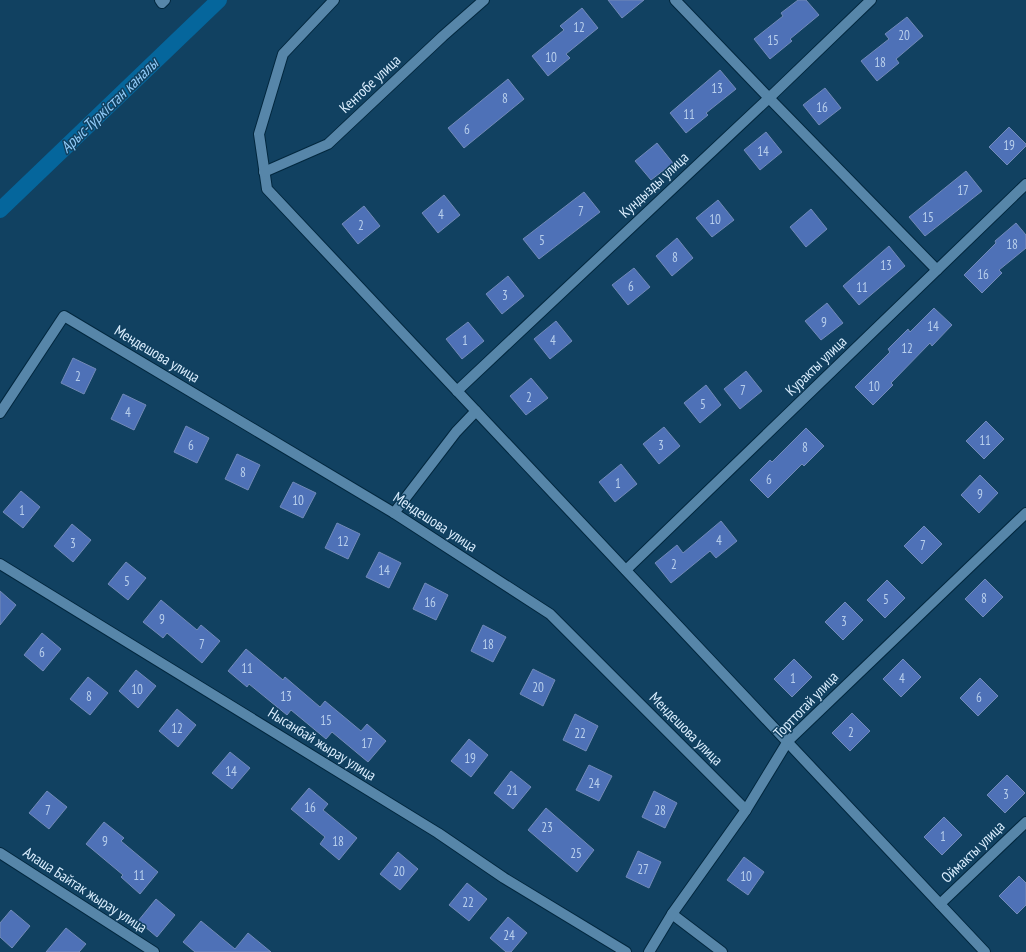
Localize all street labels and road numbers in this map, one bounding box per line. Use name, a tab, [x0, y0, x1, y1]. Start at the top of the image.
street label: Кентобе улица	[335, 50, 404, 117]
street label: Кундызды улица	[615, 148, 692, 222]
street label: Мендешова улица	[111, 321, 203, 387]
street label: Куракты улица	[781, 332, 850, 400]
street label: Мендешова улица	[390, 487, 481, 556]
street label: Торттогай улица	[769, 667, 842, 742]
street label: Мендешова улица	[646, 688, 727, 769]
street label: Нысанбай жырау улица	[265, 703, 380, 784]
street label: Оймакты улица	[937, 817, 1008, 887]
street label: Алаша Байтак жырау улица	[20, 842, 151, 937]

